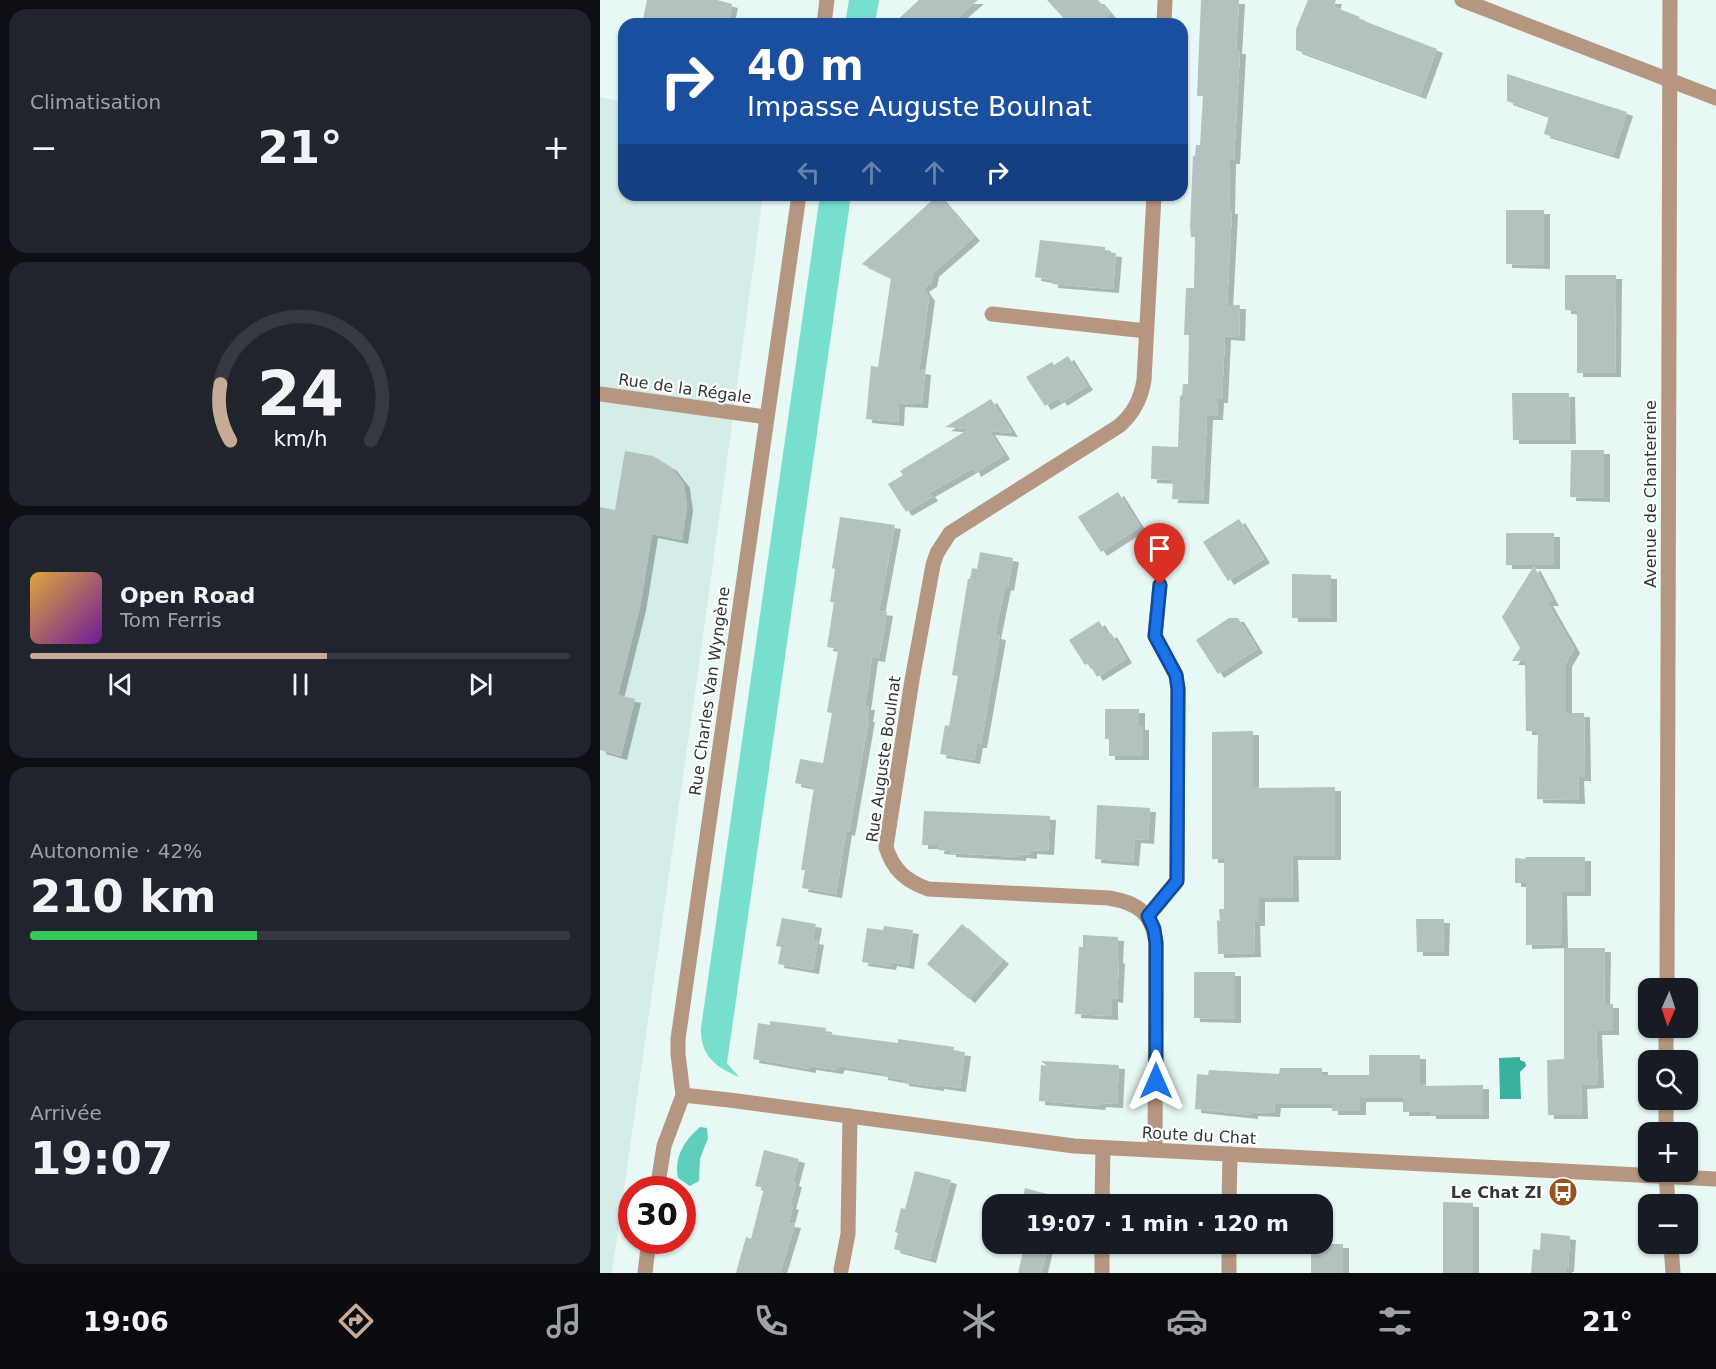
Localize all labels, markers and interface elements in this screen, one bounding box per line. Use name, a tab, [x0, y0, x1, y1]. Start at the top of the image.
text: 40 m	[747, 41, 864, 90]
icon: right	[648, 42, 726, 120]
text: Climatisation	[30, 90, 161, 114]
text: Impasse Auguste Boulnat	[747, 91, 1092, 122]
text: 21°	[257, 121, 343, 174]
text: −	[30, 128, 58, 167]
text: +	[542, 128, 570, 167]
icon: left	[792, 156, 825, 189]
icon: ahead	[855, 156, 888, 189]
icon: ahead	[918, 156, 951, 189]
icon: right	[981, 156, 1014, 189]
text: 24	[257, 357, 343, 430]
street label: Rue de la Régale	[617, 370, 753, 407]
street label: Avenue de Chantereine	[1641, 400, 1660, 588]
text: km/h	[273, 426, 327, 451]
pin	[1134, 523, 1185, 585]
icon: arrive	[1143, 532, 1176, 565]
text: Open Road	[120, 583, 255, 608]
street label: Rue Charles Van Wyngène	[685, 585, 734, 797]
text: Tom Ferris	[120, 608, 222, 632]
icon: previous	[104, 668, 137, 701]
icon: pause	[284, 668, 317, 701]
icon: next	[464, 668, 497, 701]
street label: Rue Auguste Boulnat	[862, 675, 905, 844]
text: Autonomie · 42%	[30, 839, 202, 863]
text: 210 km	[30, 870, 216, 923]
north arrow	[1638, 978, 1698, 1038]
map controls	[1638, 978, 1698, 1254]
position arrow	[1124, 1049, 1188, 1113]
button: search	[1638, 1050, 1698, 1110]
text: Arrivée	[30, 1101, 102, 1125]
button: +	[1638, 1122, 1698, 1182]
street label: Route du Chat	[1141, 1123, 1257, 1148]
text: 19:07	[30, 1132, 173, 1185]
speed limit sign: 30	[618, 1176, 696, 1254]
bus stop icon: Le Chat ZI	[1547, 1176, 1579, 1208]
place label: Le Chat ZI	[1451, 1183, 1542, 1202]
button: −	[1638, 1194, 1698, 1254]
text: 19:07 · 1 min · 120 m	[1026, 1211, 1289, 1236]
icon: directions	[335, 1300, 377, 1342]
icon: music	[543, 1300, 585, 1342]
icon: phone	[750, 1300, 792, 1342]
icon: climate	[958, 1300, 1000, 1342]
icon: car	[1166, 1300, 1208, 1342]
icon: filters	[1374, 1300, 1416, 1342]
text: 19:06	[83, 1306, 169, 1337]
text: 21°	[1582, 1306, 1633, 1337]

